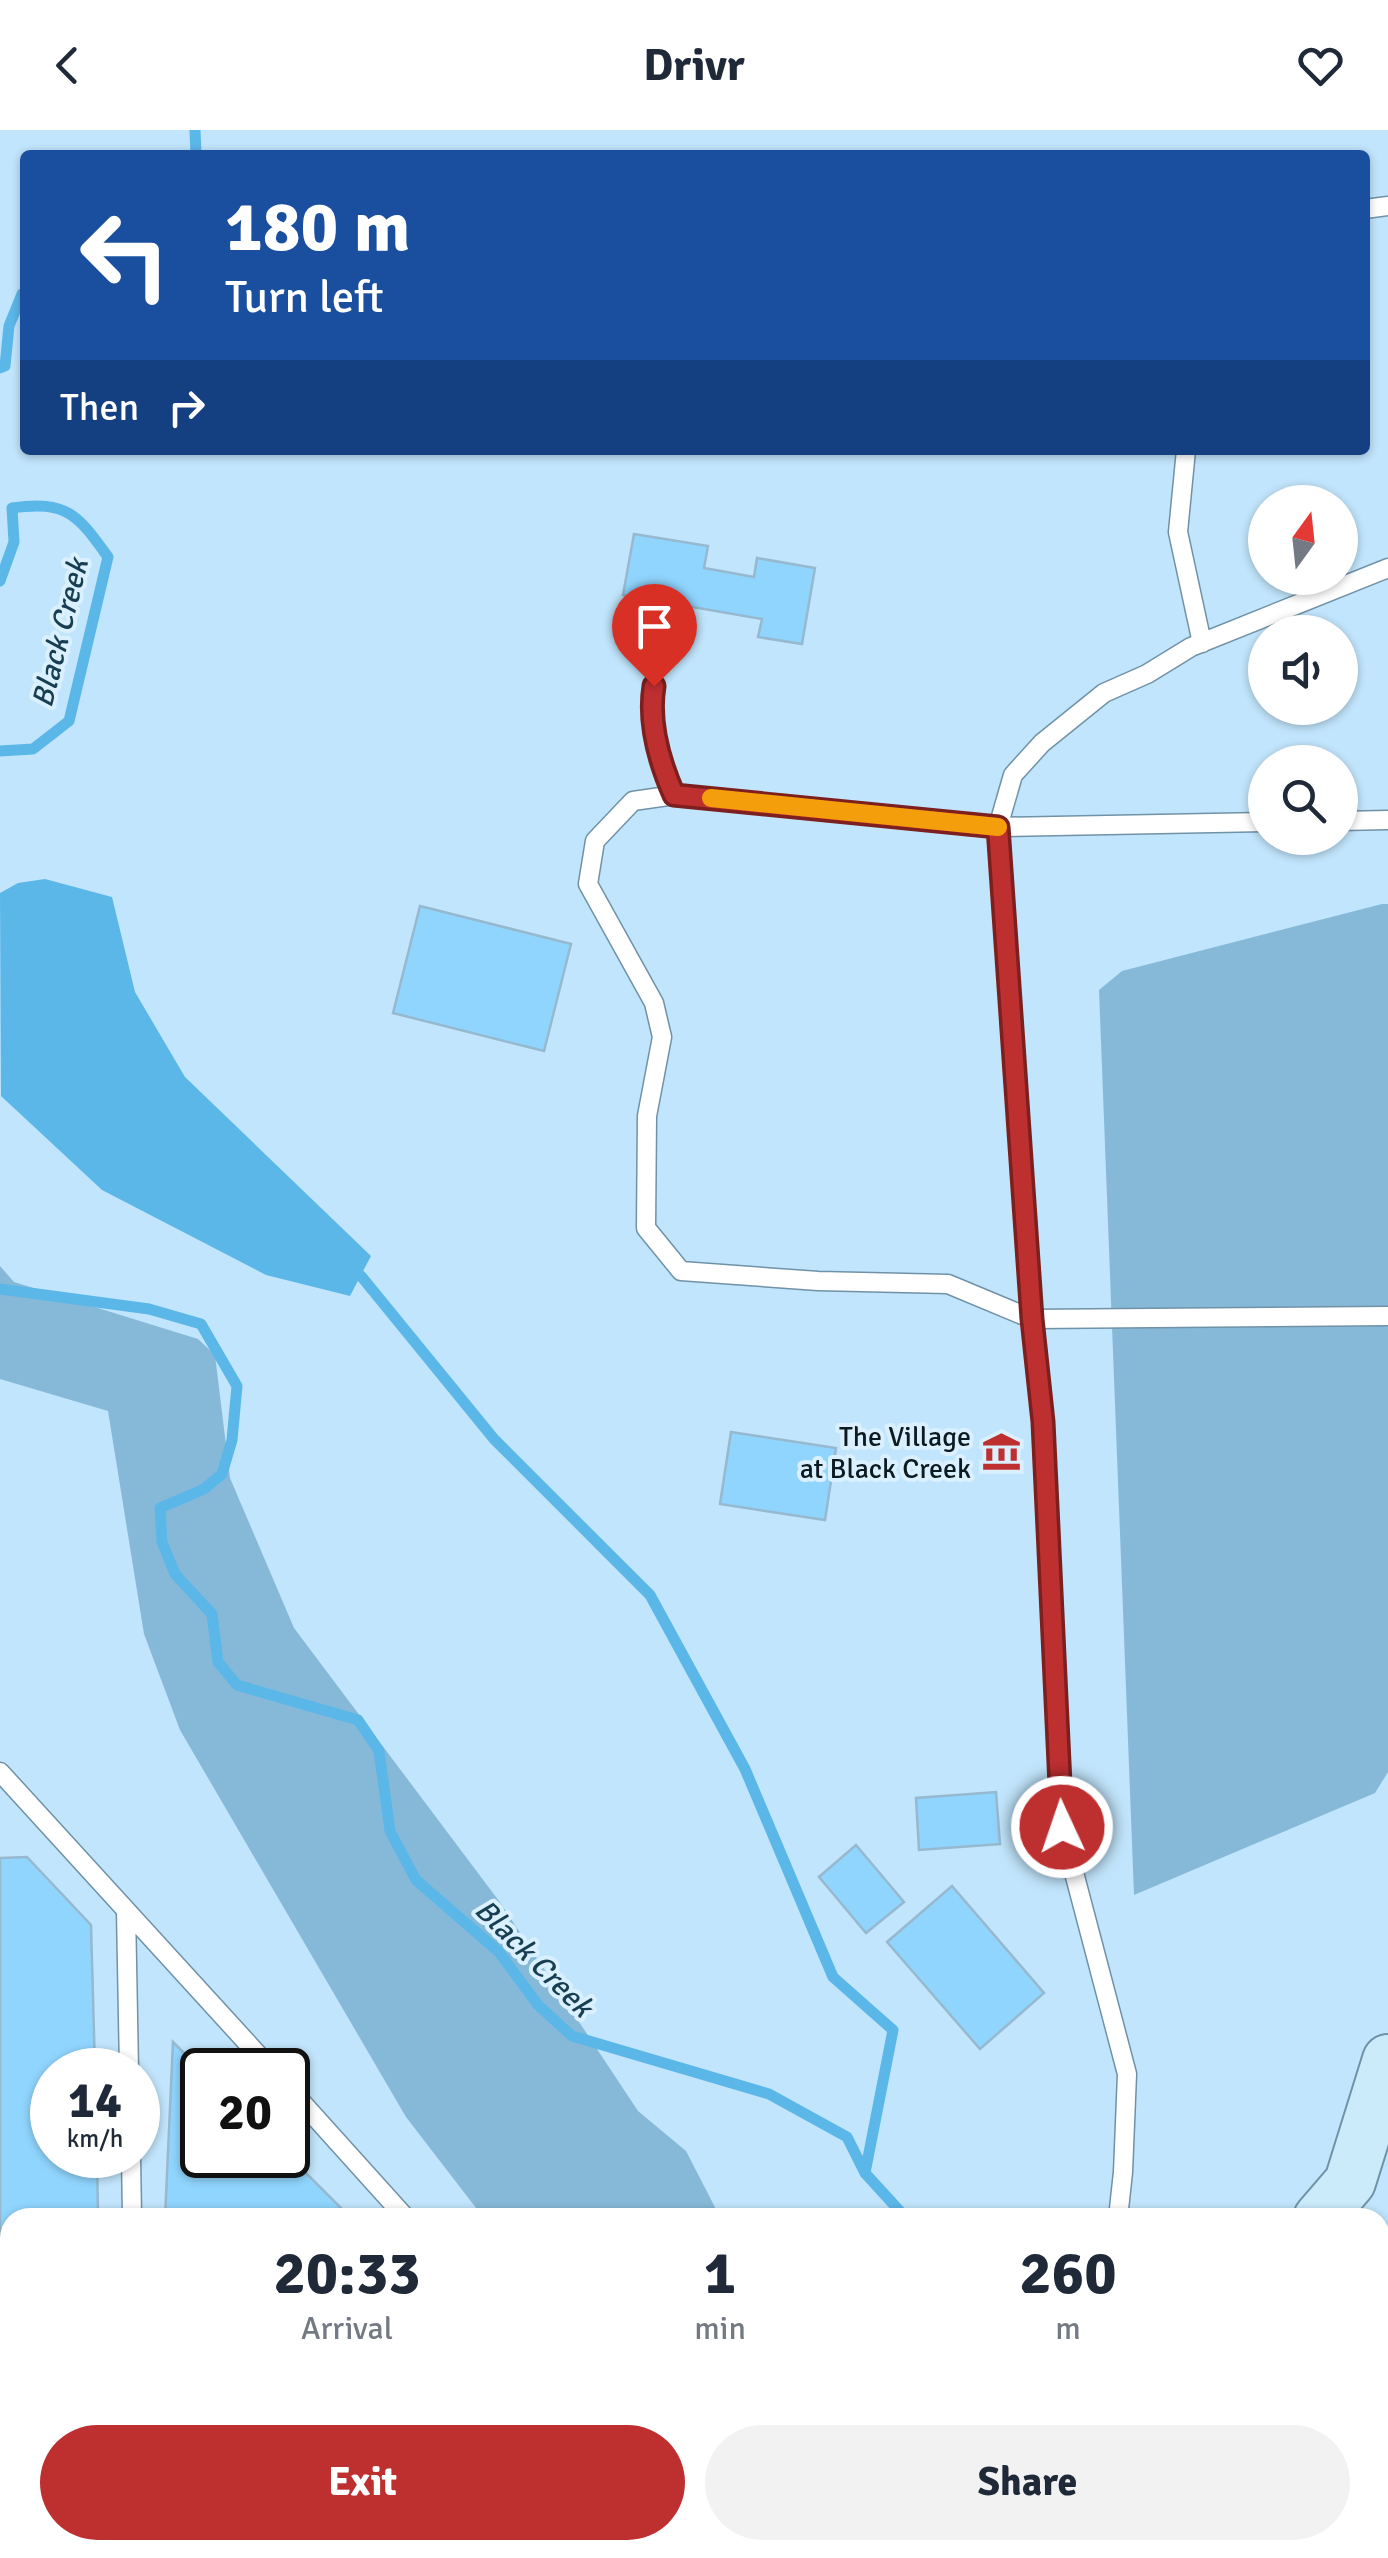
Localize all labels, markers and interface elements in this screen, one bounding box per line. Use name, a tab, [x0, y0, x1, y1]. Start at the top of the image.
icon: back	[40, 38, 95, 93]
text: Drivr	[643, 38, 745, 93]
icon: heart	[1293, 38, 1348, 93]
text: 180 m	[225, 184, 410, 270]
icon: left	[60, 190, 190, 320]
text: Turn left	[225, 270, 384, 325]
icon: right	[159, 380, 214, 435]
text: Then	[60, 384, 139, 431]
north arrow	[1248, 485, 1358, 595]
map controls	[1248, 485, 1358, 855]
water label: Black Creek	[24, 552, 97, 711]
pin	[612, 584, 697, 687]
icon: arrive	[627, 599, 682, 654]
button: sound	[1248, 615, 1358, 725]
button: search	[1248, 745, 1358, 855]
place label: The Village at Black Creek	[800, 1420, 971, 1486]
museum icon: The Village at Black Creek	[980, 1431, 1022, 1473]
position arrow	[1010, 1775, 1114, 1879]
water label: Black Creek	[467, 1892, 602, 2027]
speed limit sign: 20	[180, 2048, 310, 2178]
text: 14	[68, 2070, 122, 2132]
text: km/h	[67, 2123, 123, 2154]
text: 20:33	[273, 2237, 421, 2311]
text: 1	[704, 2237, 736, 2311]
text: 260	[1019, 2237, 1117, 2311]
text: Arrival	[301, 2309, 393, 2348]
text: min	[694, 2309, 746, 2348]
text: m	[1055, 2309, 1081, 2348]
button: Exit	[40, 2425, 685, 2540]
button: Share	[705, 2425, 1350, 2540]

